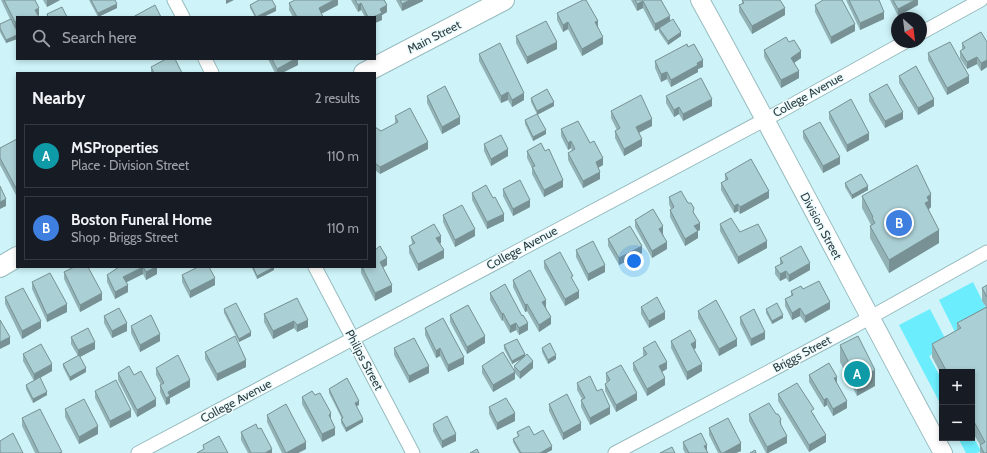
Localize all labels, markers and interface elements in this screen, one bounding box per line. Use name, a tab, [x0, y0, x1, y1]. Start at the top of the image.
north arrow	[891, 12, 927, 48]
search box	[16, 16, 376, 60]
street label: Main Street	[404, 17, 463, 56]
icon: search	[30, 27, 52, 49]
text: Search here	[62, 29, 137, 47]
street label: College Avenue	[770, 69, 846, 120]
text: Nearby	[32, 88, 85, 108]
text: 2 results	[315, 90, 360, 106]
text: MSProperties	[71, 139, 158, 157]
text: A	[42, 148, 50, 164]
text: 110 m	[327, 148, 359, 164]
text: Place · Division Street	[71, 157, 189, 173]
street label: Division Street	[797, 190, 845, 262]
pin: B	[886, 208, 912, 238]
text: Boston Funeral Home	[71, 211, 212, 229]
text: B	[42, 220, 50, 236]
text: 110 m	[327, 220, 359, 236]
street label: College Avenue	[484, 223, 560, 273]
text: Shop · Briggs Street	[71, 229, 178, 245]
your location	[624, 251, 644, 271]
street label: Philips Street	[342, 327, 387, 393]
street label: Briggs Street	[770, 332, 833, 375]
pin: A	[844, 359, 870, 389]
map controls	[939, 369, 975, 441]
button: +	[939, 369, 975, 405]
street label: College Avenue	[198, 376, 274, 426]
button: −	[939, 405, 975, 441]

